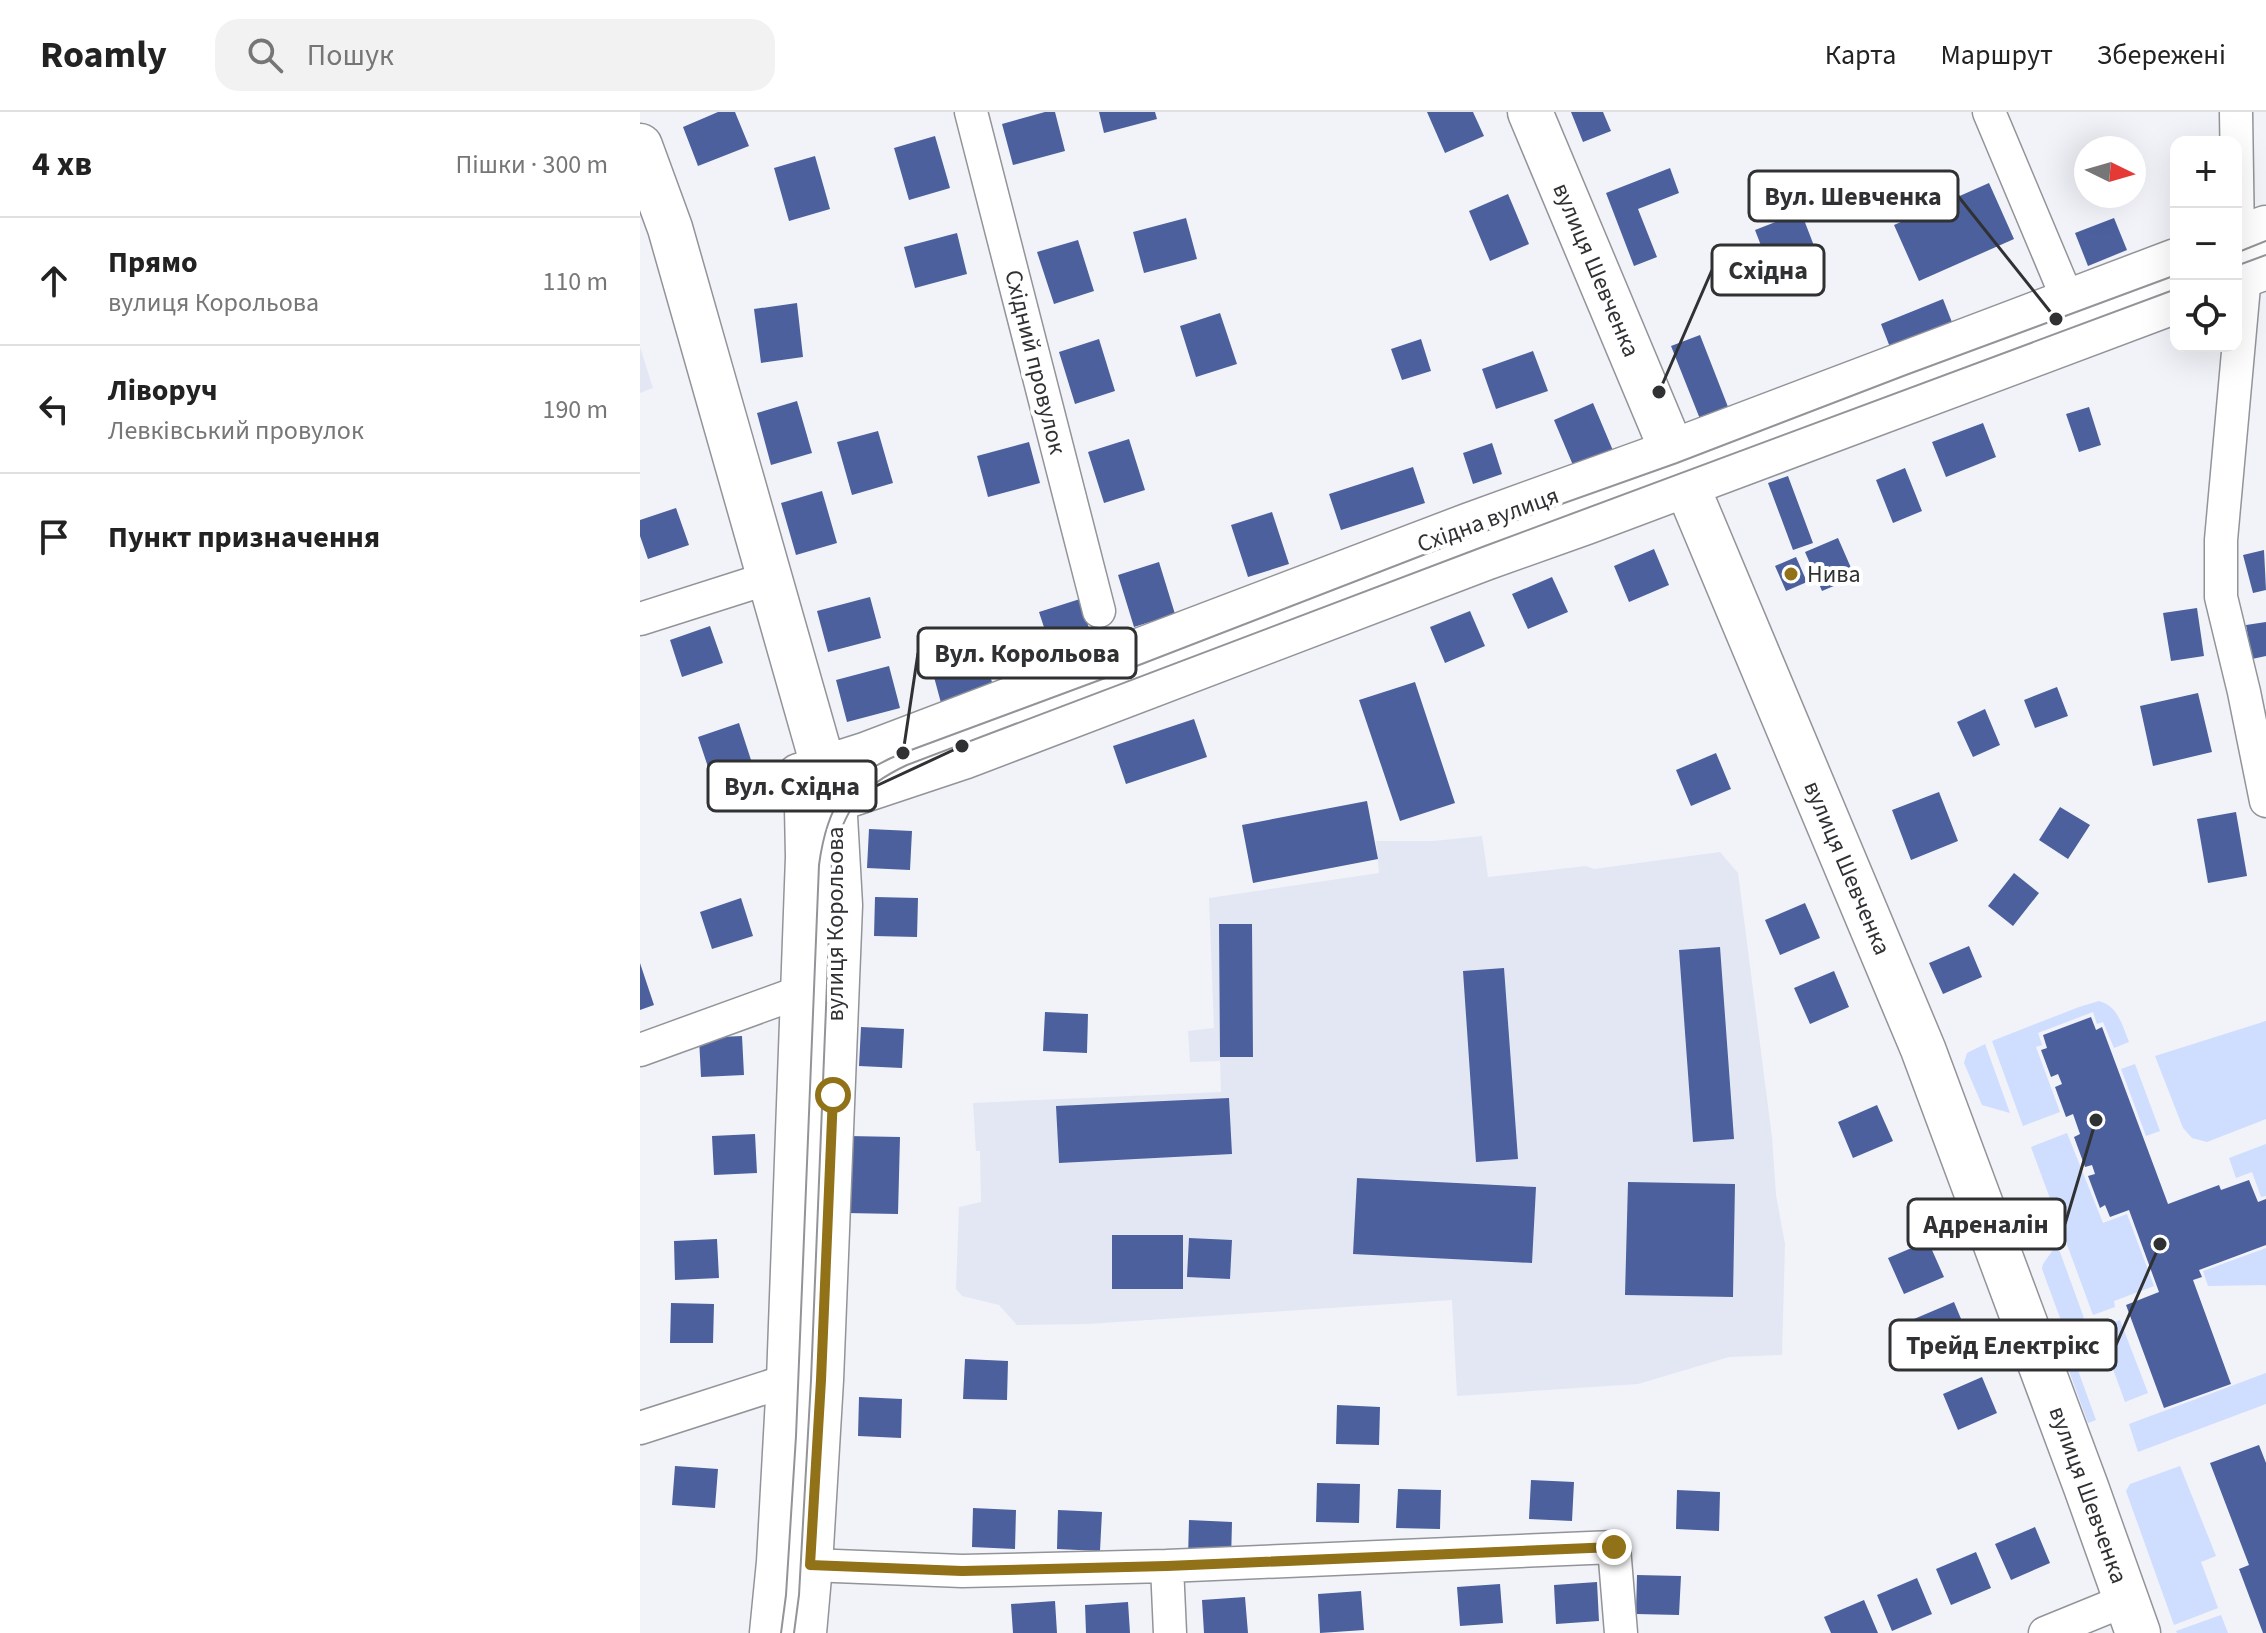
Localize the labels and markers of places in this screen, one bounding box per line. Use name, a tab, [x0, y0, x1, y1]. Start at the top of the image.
callout: Вул. Шевченка	[1749, 171, 1958, 221]
callout: Східна	[1712, 245, 1824, 295]
place label: Нива	[1807, 557, 1861, 592]
marker: Нива	[1782, 565, 1800, 583]
callout: Вул. Корольова	[918, 628, 1136, 678]
callout: Вул. Східна	[708, 761, 876, 811]
callout: Адреналін	[1908, 1199, 2065, 1249]
callout: Трейд Електрікс	[1890, 1320, 2116, 1370]

